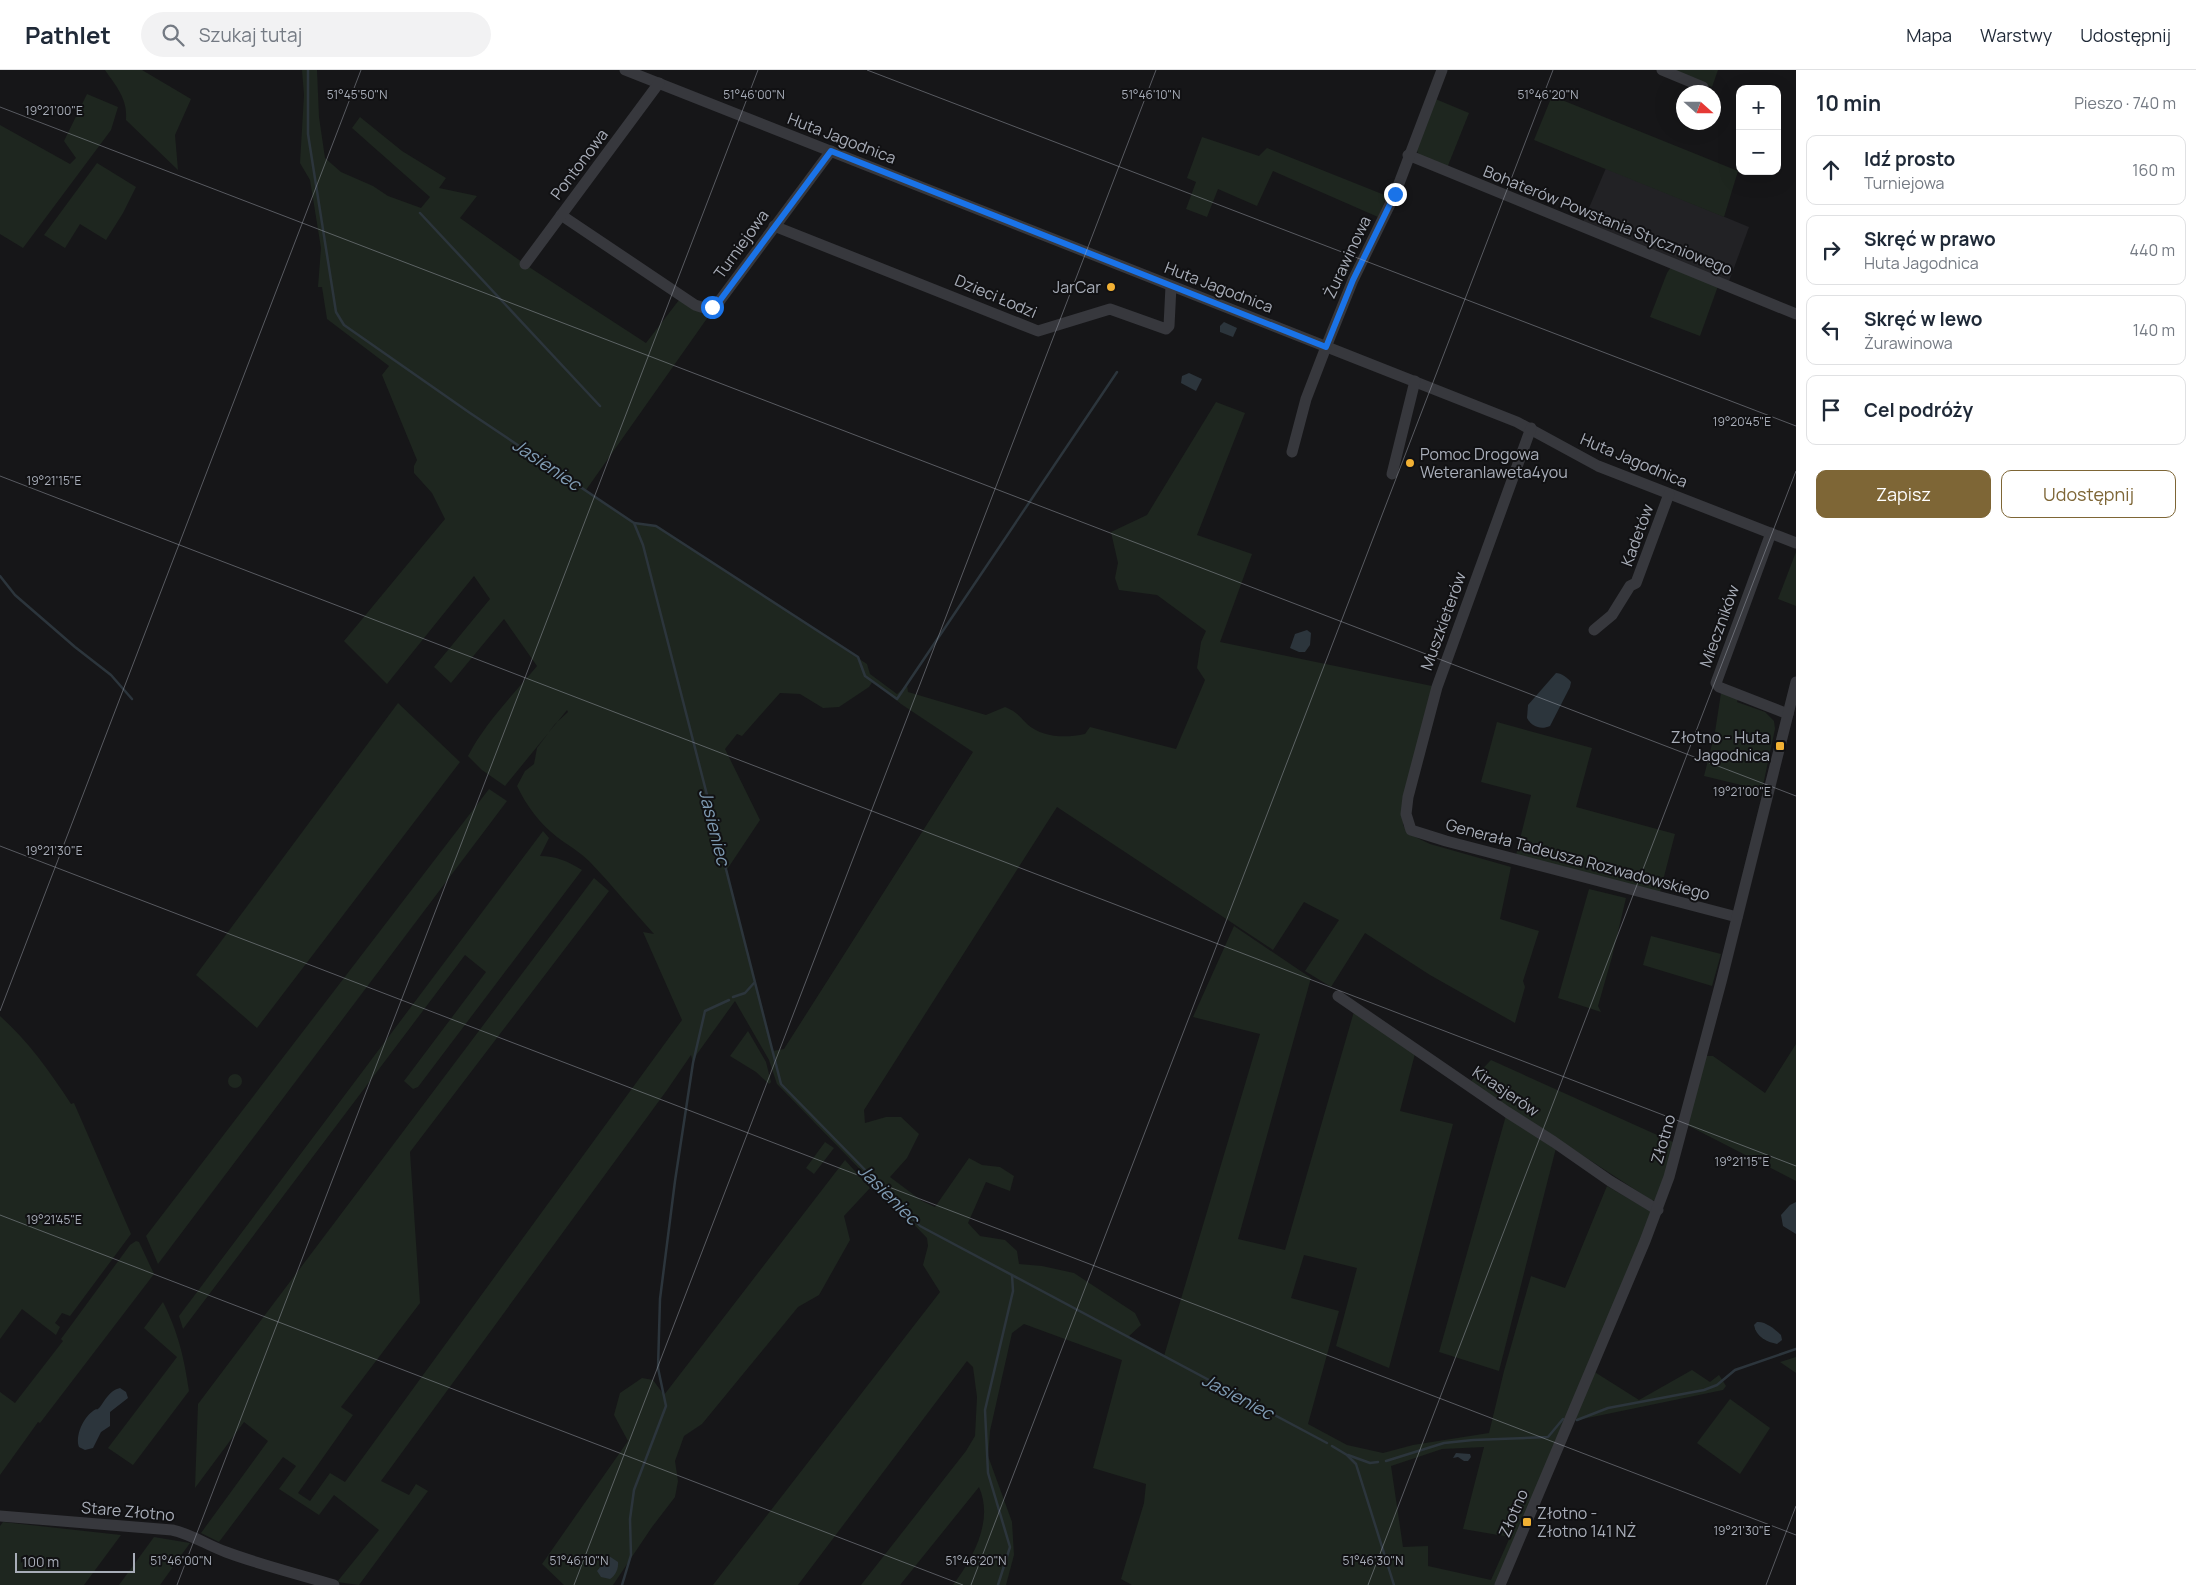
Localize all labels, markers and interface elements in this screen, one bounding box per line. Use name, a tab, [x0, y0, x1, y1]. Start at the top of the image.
search box	[141, 12, 491, 57]
text: Pathlet	[25, 18, 111, 51]
icon: search	[159, 21, 187, 49]
text: Szukaj tutaj	[199, 22, 302, 48]
text: Mapa	[1906, 23, 1952, 47]
text: Warstwy	[1980, 23, 2052, 47]
text: Udostępnij	[2080, 23, 2171, 47]
north arrow	[1676, 85, 1721, 130]
map controls	[1736, 85, 1781, 175]
button: +	[1736, 85, 1781, 130]
text: 51°45'50"N	[327, 86, 387, 103]
text: 51°46'00"N	[723, 86, 785, 103]
text: 51°46'10"N	[1121, 86, 1181, 103]
text: 51°46'20"N	[1517, 86, 1579, 103]
text: 10 min	[1816, 89, 1881, 117]
text: Pieszo · 740 m	[2074, 92, 2176, 114]
text: 19°21'00"E	[25, 102, 83, 119]
street label: Huta Jagodnica	[785, 107, 899, 169]
street label: Pontonowa	[545, 124, 613, 204]
button: −	[1736, 130, 1781, 175]
text: Idź prosto	[1864, 146, 1955, 172]
icon: ahead	[1817, 156, 1845, 184]
text: 160 m	[2132, 159, 2175, 181]
street label: Bohaterów Powstania Styczniowego	[1480, 160, 1736, 280]
text: Turniejowa	[1864, 172, 1944, 194]
route end	[1384, 183, 1407, 206]
street label: Turniejowa	[708, 205, 774, 283]
street label: Żurawinowa	[1318, 212, 1376, 302]
text: Skręć w prawo	[1864, 226, 1996, 252]
icon: right	[1817, 236, 1845, 264]
text: 440 m	[2129, 239, 2175, 261]
text: Huta Jagodnica	[1864, 252, 1979, 274]
street label: Huta Jagodnica	[1162, 256, 1276, 318]
street label: Dzieci Łodzi	[952, 269, 1040, 323]
place label: JarCar	[1053, 276, 1101, 298]
marker: JarCar	[1105, 281, 1117, 293]
route start	[701, 296, 724, 319]
text: Skręć w lewo	[1864, 306, 1983, 332]
icon: left	[1817, 316, 1845, 344]
text: 140 m	[2133, 319, 2175, 341]
text: Żurawinowa	[1864, 332, 1953, 354]
icon: arrive	[1817, 396, 1845, 424]
text: Cel podróży	[1864, 397, 1973, 423]
text: 19°20'45"E	[1713, 413, 1771, 430]
street label: Huta Jagodnica	[1577, 427, 1691, 493]
water label: Jasieniec	[508, 432, 588, 497]
place label: Pomoc Drogowa Weteranlaweta4you	[1420, 443, 1568, 483]
marker: Pomoc Drogowa Weteranlaweta4you	[1404, 457, 1416, 469]
button: Zapisz	[1816, 470, 1991, 518]
button: Udostępnij	[2001, 470, 2176, 518]
text: 19°21'15"E	[27, 472, 82, 489]
street label: Kadetów	[1616, 501, 1658, 569]
street label: Muszkieterów	[1415, 569, 1471, 673]
street label: Mieczników	[1694, 582, 1744, 670]
place label: Złotno - Huta Jagodnica	[1671, 726, 1770, 766]
marker: Złotno - Huta Jagodnica	[1774, 740, 1786, 752]
text: 19°21'00"E	[1713, 783, 1771, 800]
water label: Jasieniec	[694, 786, 737, 870]
street label: Generała Tadeusza Rozwadowskiego	[1443, 813, 1713, 905]
text: 19°21'30"E	[25, 842, 83, 859]
street label: Kirasjerów	[1468, 1061, 1544, 1121]
street label: Złotno	[1645, 1112, 1681, 1166]
text: 19°21'15"E	[1715, 1153, 1770, 1170]
water label: Jasieniec	[853, 1158, 926, 1231]
text: 19°21'45"E	[26, 1211, 82, 1228]
water label: Jasieniec	[1198, 1367, 1280, 1426]
street label: Złotno	[1493, 1486, 1533, 1540]
street label: Stare Złotno	[80, 1496, 176, 1526]
place label: Złotno - Złotno 141 NŻ	[1537, 1502, 1637, 1542]
marker: Złotno - Złotno 141 NŻ	[1521, 1516, 1533, 1528]
text: 19°21'30"E	[1713, 1522, 1771, 1539]
scale bar	[15, 1550, 135, 1573]
text: 100 m	[22, 1552, 59, 1571]
text: 51°46'00"N	[150, 1552, 212, 1569]
text: 51°46'10"N	[549, 1552, 609, 1569]
text: 51°46'20"N	[945, 1552, 1007, 1569]
text: 51°46'30"N	[1343, 1552, 1403, 1569]

